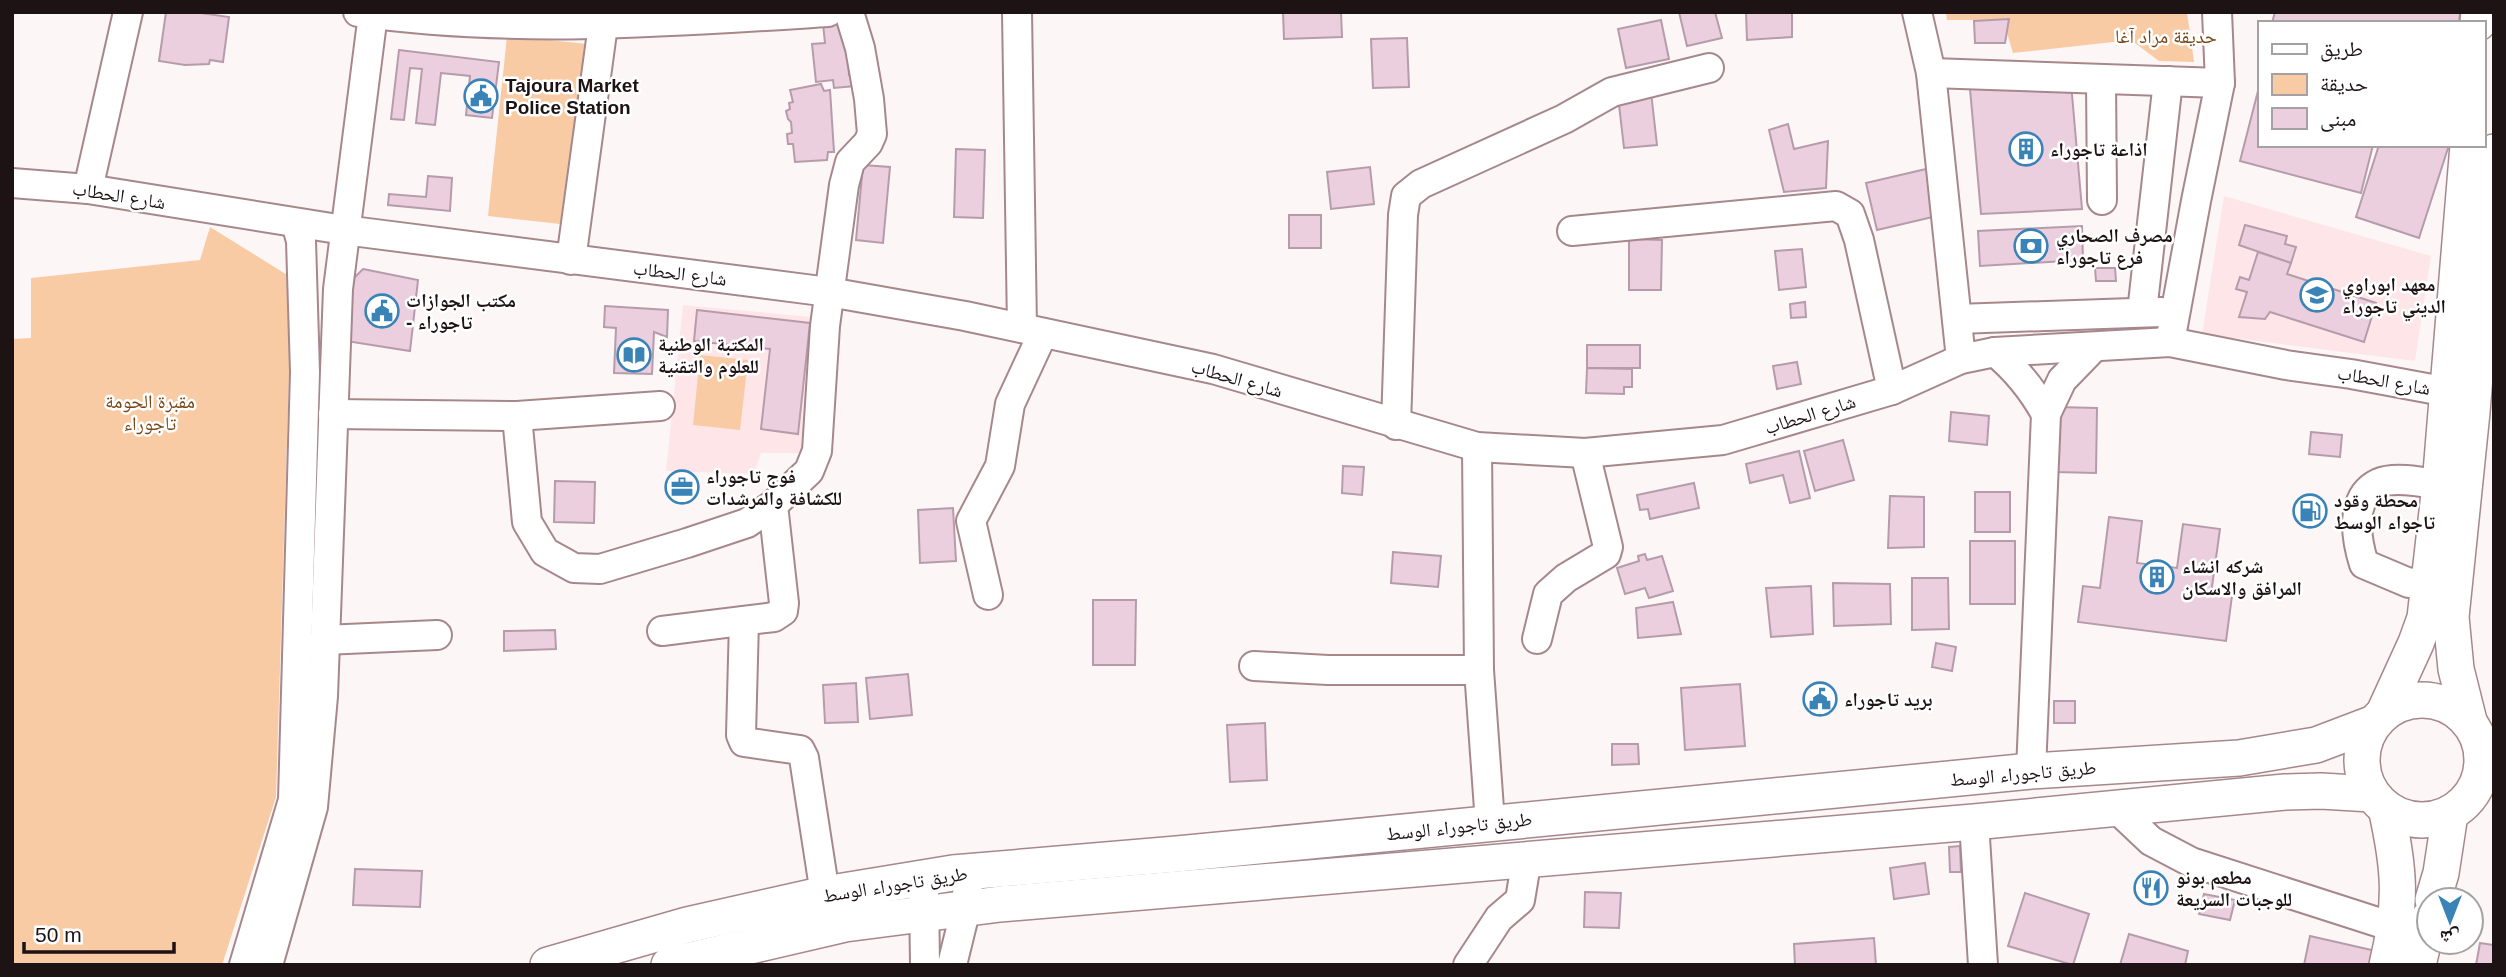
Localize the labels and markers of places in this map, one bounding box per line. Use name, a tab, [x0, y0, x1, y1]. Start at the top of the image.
place label: Tajoura Market Police Station	[505, 75, 639, 118]
public building icon: Tajoura Market Police Station	[462, 77, 500, 115]
building icon: اذاعة تاجوراء	[2007, 130, 2045, 168]
place label: اذاعة تاجوراء	[2050, 139, 2148, 160]
place label: مصرف الصحاري فرع تاجوراء	[2056, 225, 2173, 270]
bank icon: مصرف الصحاري فرع تاجوراء	[2012, 227, 2050, 265]
place label: معهد ابوراوي الديني تاجوراء	[2342, 274, 2446, 322]
school or university icon: معهد ابوراوي الديني تاجوراء	[2298, 276, 2336, 314]
place label: مكتب الجوازات - تاجوراء	[406, 290, 516, 333]
public building icon: مكتب الجوازات - تاجوراء	[363, 292, 401, 330]
place label: المكتبة الوطنية للعلوم والتقنية	[658, 334, 764, 380]
library icon: المكتبة الوطنية للعلوم والتقنية	[615, 336, 653, 374]
place label: فوج تاجوراء للكشافة والمرشدات	[706, 466, 842, 509]
office icon: فوج تاجوراء للكشافة والمرشدات	[663, 468, 701, 506]
place label: محطة وقود تاجواء الوسط	[2334, 490, 2436, 533]
fuel station icon: محطة وقود تاجواء الوسط	[2291, 492, 2329, 530]
place label: شركه انشاء المرافق والاسكان	[2182, 556, 2302, 600]
building icon: شركه انشاء المرافق والاسكان	[2138, 558, 2176, 596]
public building icon: بريد تاجوراء	[1801, 680, 1839, 718]
place label: بريد تاجوراء	[1844, 689, 1932, 711]
place label: مطعم بونو للوجبات السريعة	[2176, 867, 2292, 911]
restaurant icon: مطعم بونو للوجبات السريعة	[2132, 869, 2170, 907]

